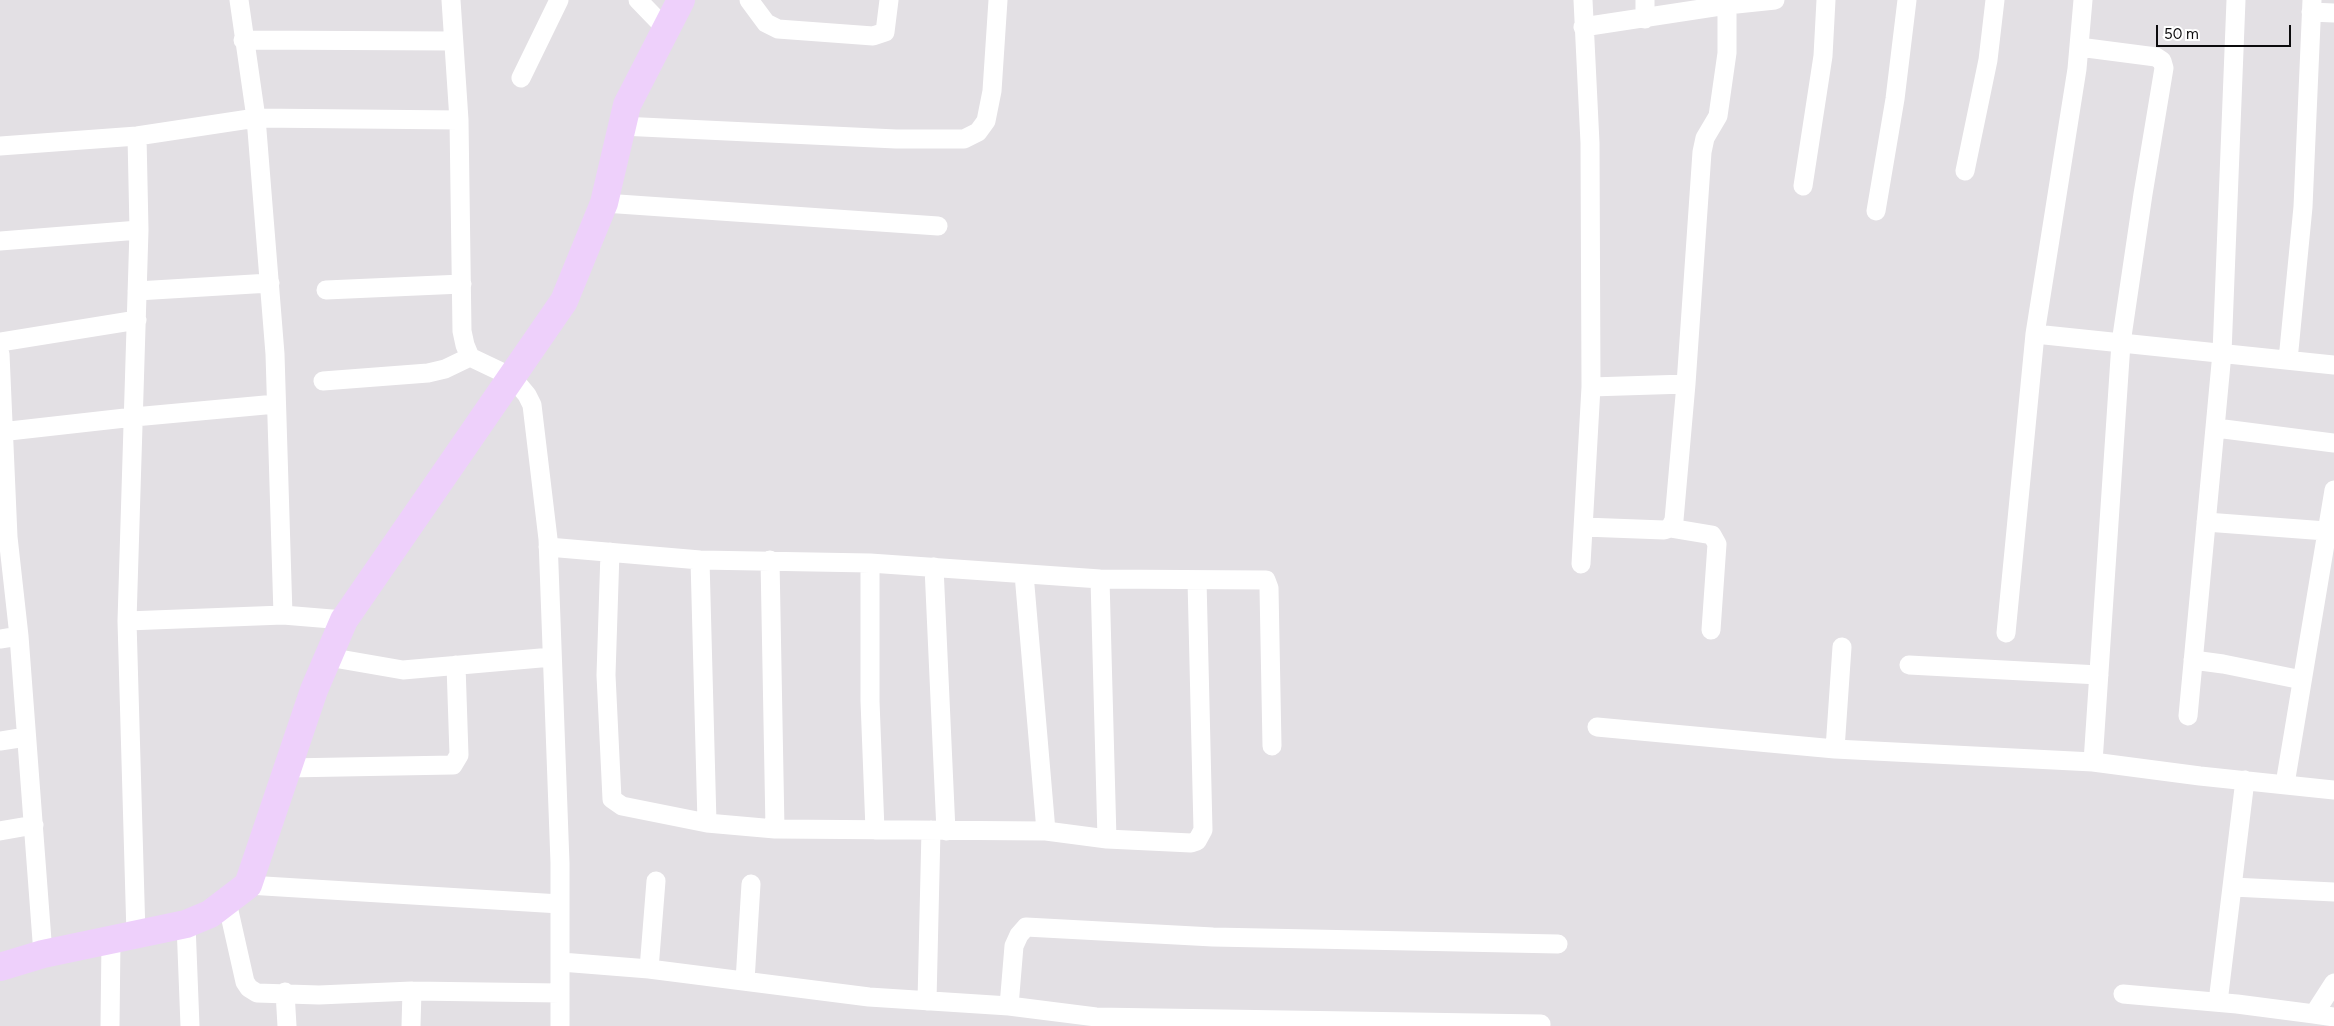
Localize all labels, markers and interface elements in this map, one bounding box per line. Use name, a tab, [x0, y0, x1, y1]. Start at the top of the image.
scale bar	[2159, 15, 2294, 47]
text: 50 m	[2164, 25, 2199, 43]

